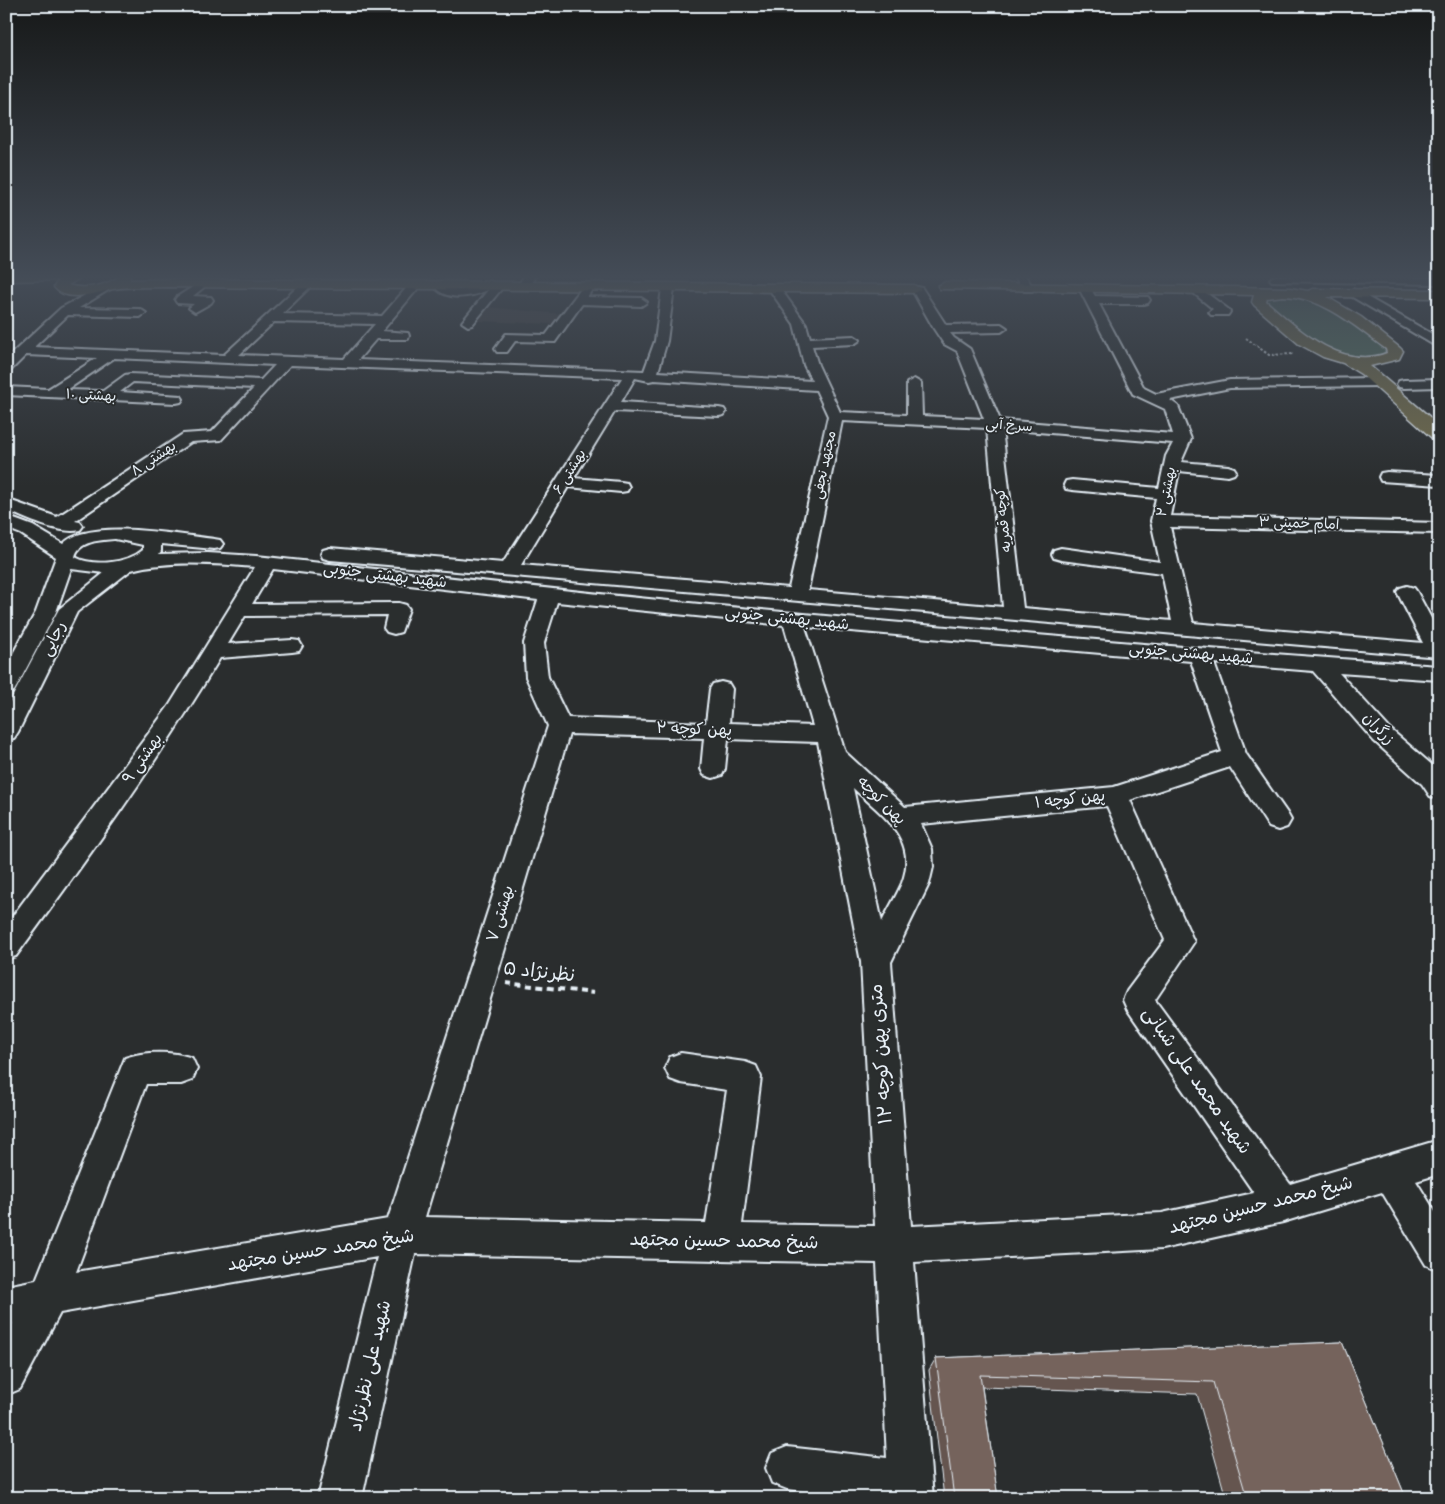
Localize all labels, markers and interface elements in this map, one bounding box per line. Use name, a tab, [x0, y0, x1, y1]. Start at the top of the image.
street label: بهشتی ۱۰	[65, 384, 117, 408]
street label: سرخ آبی	[985, 414, 1033, 438]
street label: مجتهد نجفی	[808, 429, 842, 501]
street label: بهشتی ۸	[127, 436, 181, 482]
street label: بهشتی ۶	[548, 445, 592, 499]
street label: بهشتی ۲	[1152, 465, 1182, 519]
street label: کوچه قمریه	[990, 487, 1018, 553]
street label: امام خمینی ۳	[1258, 512, 1340, 536]
street label: شهید بهشتی جنوبی	[322, 556, 448, 596]
street label: شهید بهشتی جنوبی	[724, 601, 850, 637]
street label: رجایی	[35, 617, 73, 661]
street label: شهید بهشتی جنوبی	[1128, 637, 1254, 671]
street label: زرگران	[1356, 707, 1400, 751]
street label: پهن کوچه ۲	[656, 717, 732, 743]
street label: بهشتی ۹	[117, 729, 169, 789]
street label: پهن کوچه	[851, 771, 911, 831]
street label: پهن کوچه ۱	[1033, 784, 1107, 816]
street label: بهشتی ۷	[481, 883, 521, 945]
street label: نظرنژاد ۵	[502, 956, 576, 990]
street label: ۱۲ متری پهن کوچه	[864, 983, 900, 1125]
street label: شهید محمد علی شبانی	[1135, 1002, 1257, 1160]
street label: شیخ محمد حسین مجتهد	[1166, 1170, 1356, 1242]
street label: شیخ محمد حسین مجتهد	[225, 1223, 417, 1279]
street label: شیخ محمد حسین مجتهد	[629, 1227, 819, 1257]
street label: شهید علی نظرنژاد	[343, 1298, 399, 1434]

